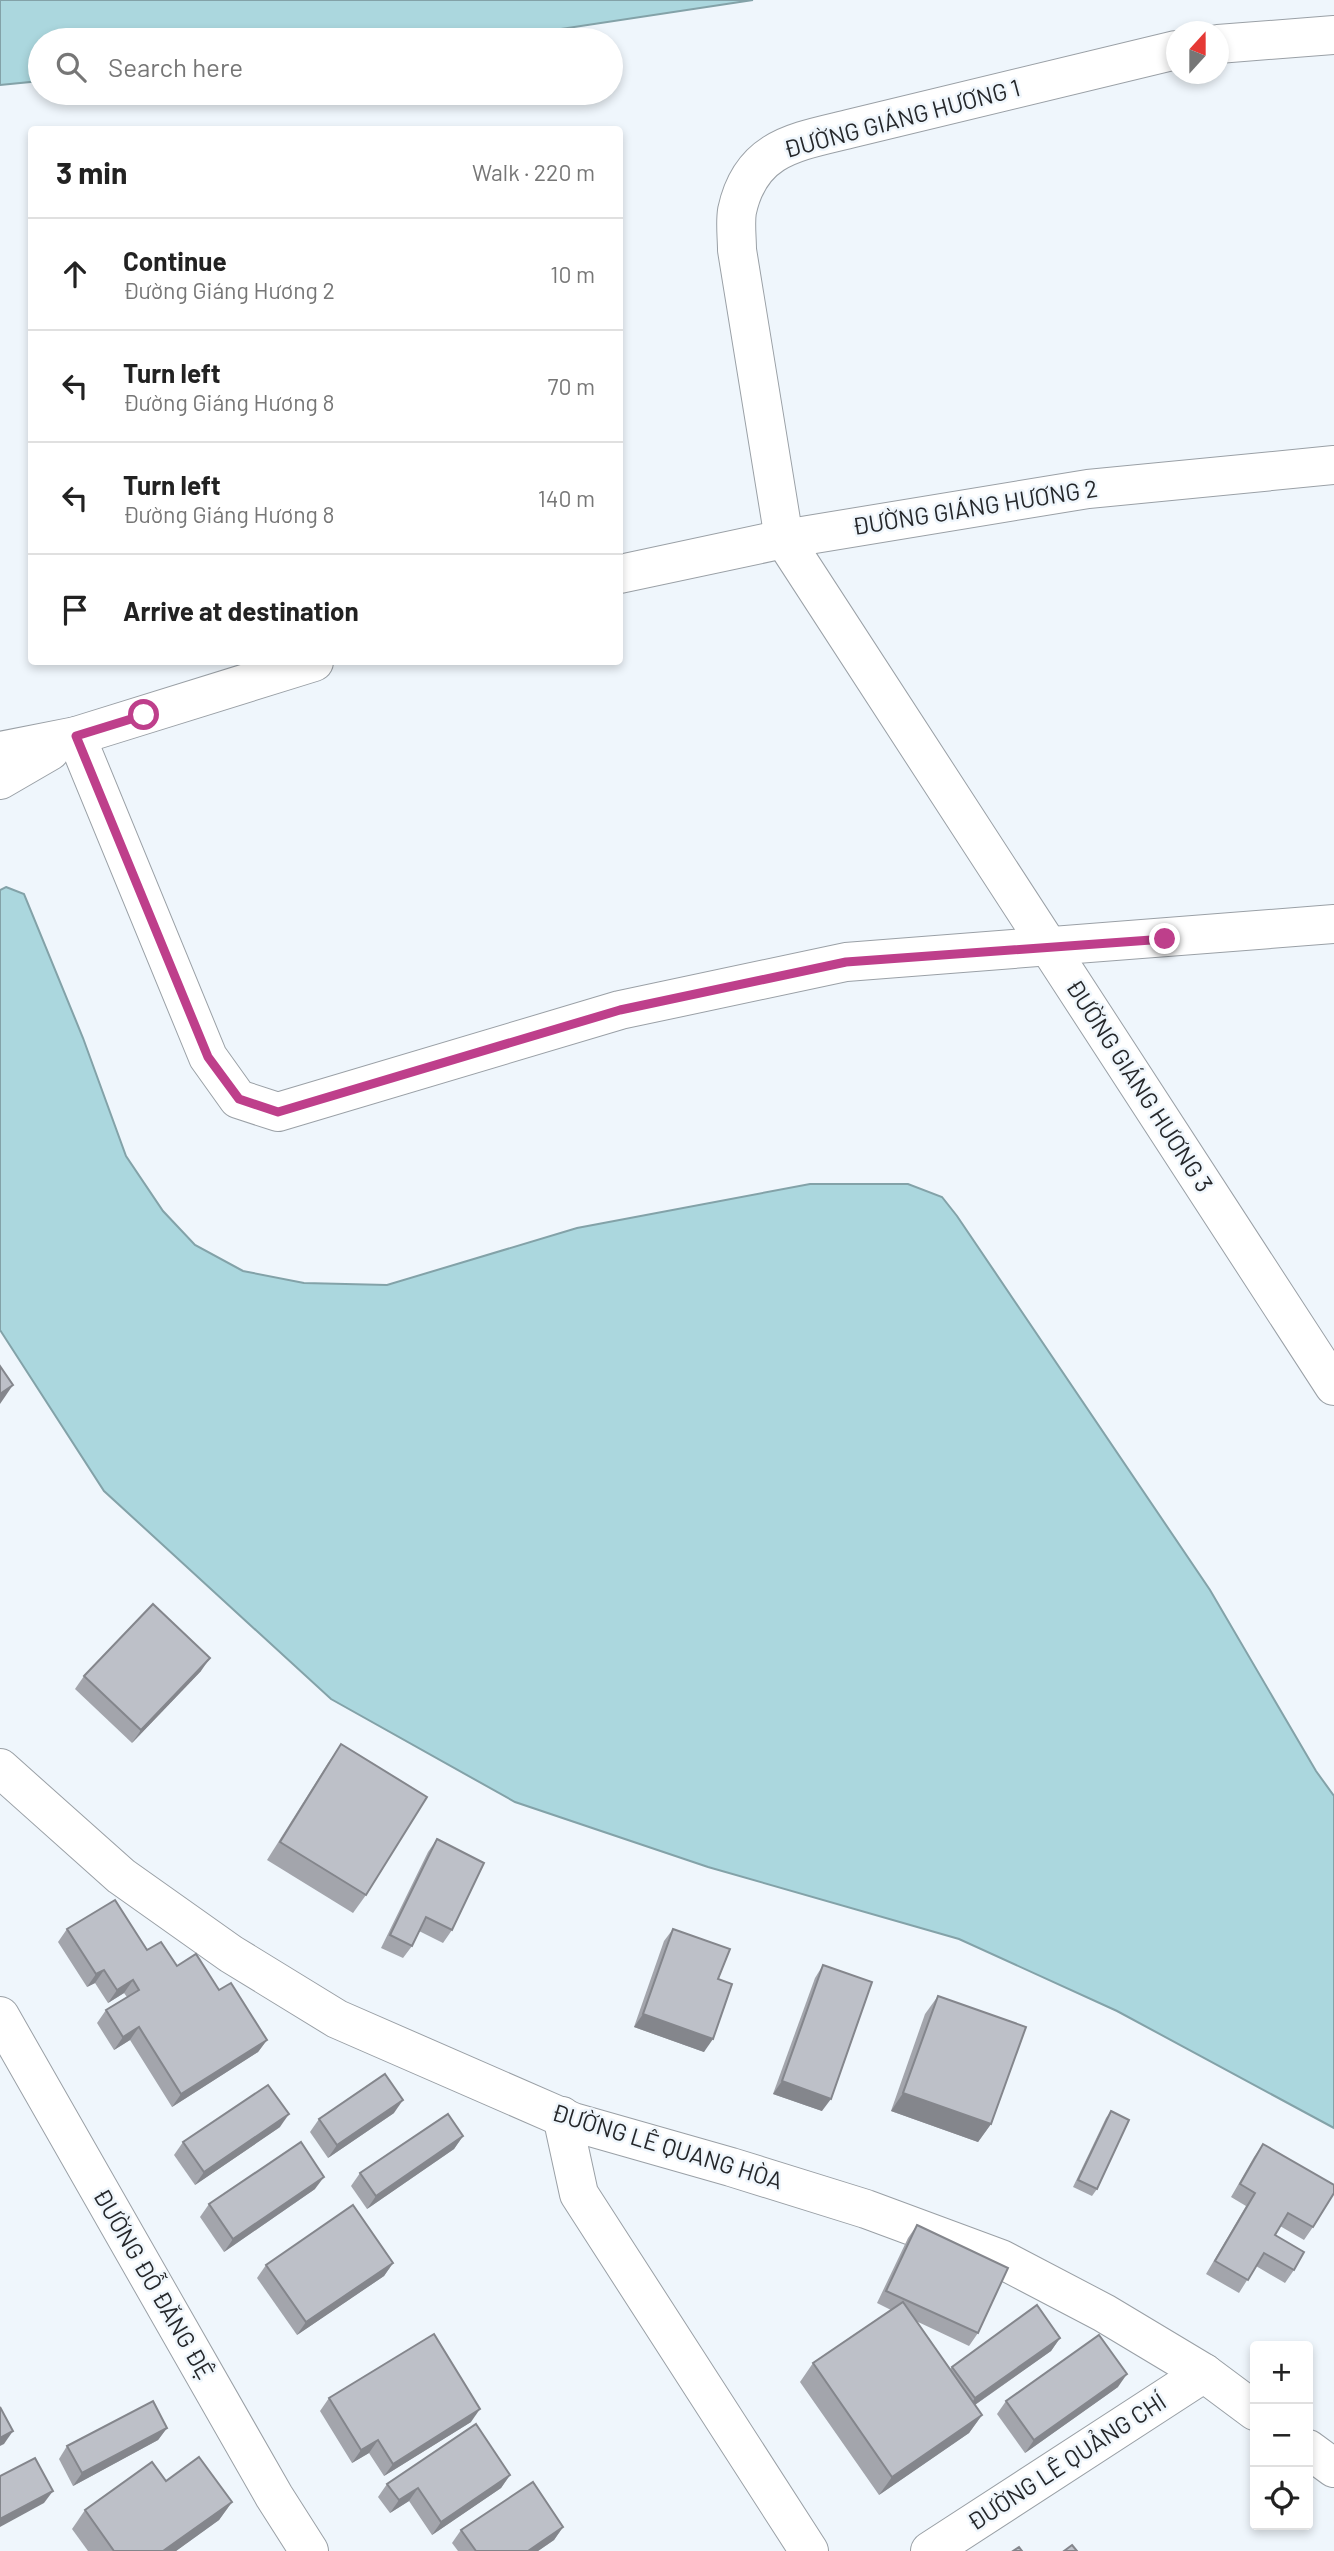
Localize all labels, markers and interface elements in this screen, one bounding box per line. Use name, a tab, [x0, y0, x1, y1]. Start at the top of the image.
north arrow	[1166, 21, 1229, 84]
search box	[28, 28, 623, 105]
icon: search	[52, 48, 90, 86]
text: Search here	[108, 51, 243, 82]
street label: ĐƯỜNG GIÁNG HƯƠNG 1	[780, 72, 1023, 163]
text: 3 min	[56, 154, 127, 190]
text: Walk · 220 m	[472, 158, 595, 186]
text: Continue	[123, 245, 227, 276]
icon: ahead	[56, 255, 94, 293]
text: 10 m	[550, 260, 595, 288]
text: Đường Giáng Hương 2	[123, 276, 335, 304]
text: Turn left	[123, 357, 221, 388]
icon: left	[56, 367, 94, 405]
text: 70 m	[548, 372, 595, 400]
text: Đường Giáng Hương 8	[123, 388, 334, 416]
text: Turn left	[123, 469, 221, 500]
street label: ĐƯỜNG GIÁNG HƯƠNG 2	[850, 473, 1099, 540]
icon: left	[56, 479, 94, 517]
text: 140 m	[538, 484, 595, 512]
text: Đường Giáng Hương 8	[123, 500, 334, 528]
icon: arrive	[56, 591, 94, 629]
text: Arrive at destination	[123, 595, 359, 626]
route start	[128, 699, 159, 730]
route end	[1149, 923, 1180, 954]
street label: ĐƯỜNG GIÁNG HƯƠNG 3	[1061, 974, 1220, 1197]
street label: ĐƯỜNG LÊ QUANG HÒA	[548, 2097, 786, 2195]
street label: ĐƯỜNG ĐỖ ĐĂNG ĐỆ	[88, 2182, 222, 2384]
map controls	[1250, 2341, 1313, 2530]
button: +	[1250, 2341, 1313, 2404]
street label: ĐƯỜNG LÊ QUẢNG CHÍ	[961, 2386, 1171, 2536]
button: −	[1250, 2404, 1313, 2467]
button: locate	[1250, 2467, 1313, 2530]

